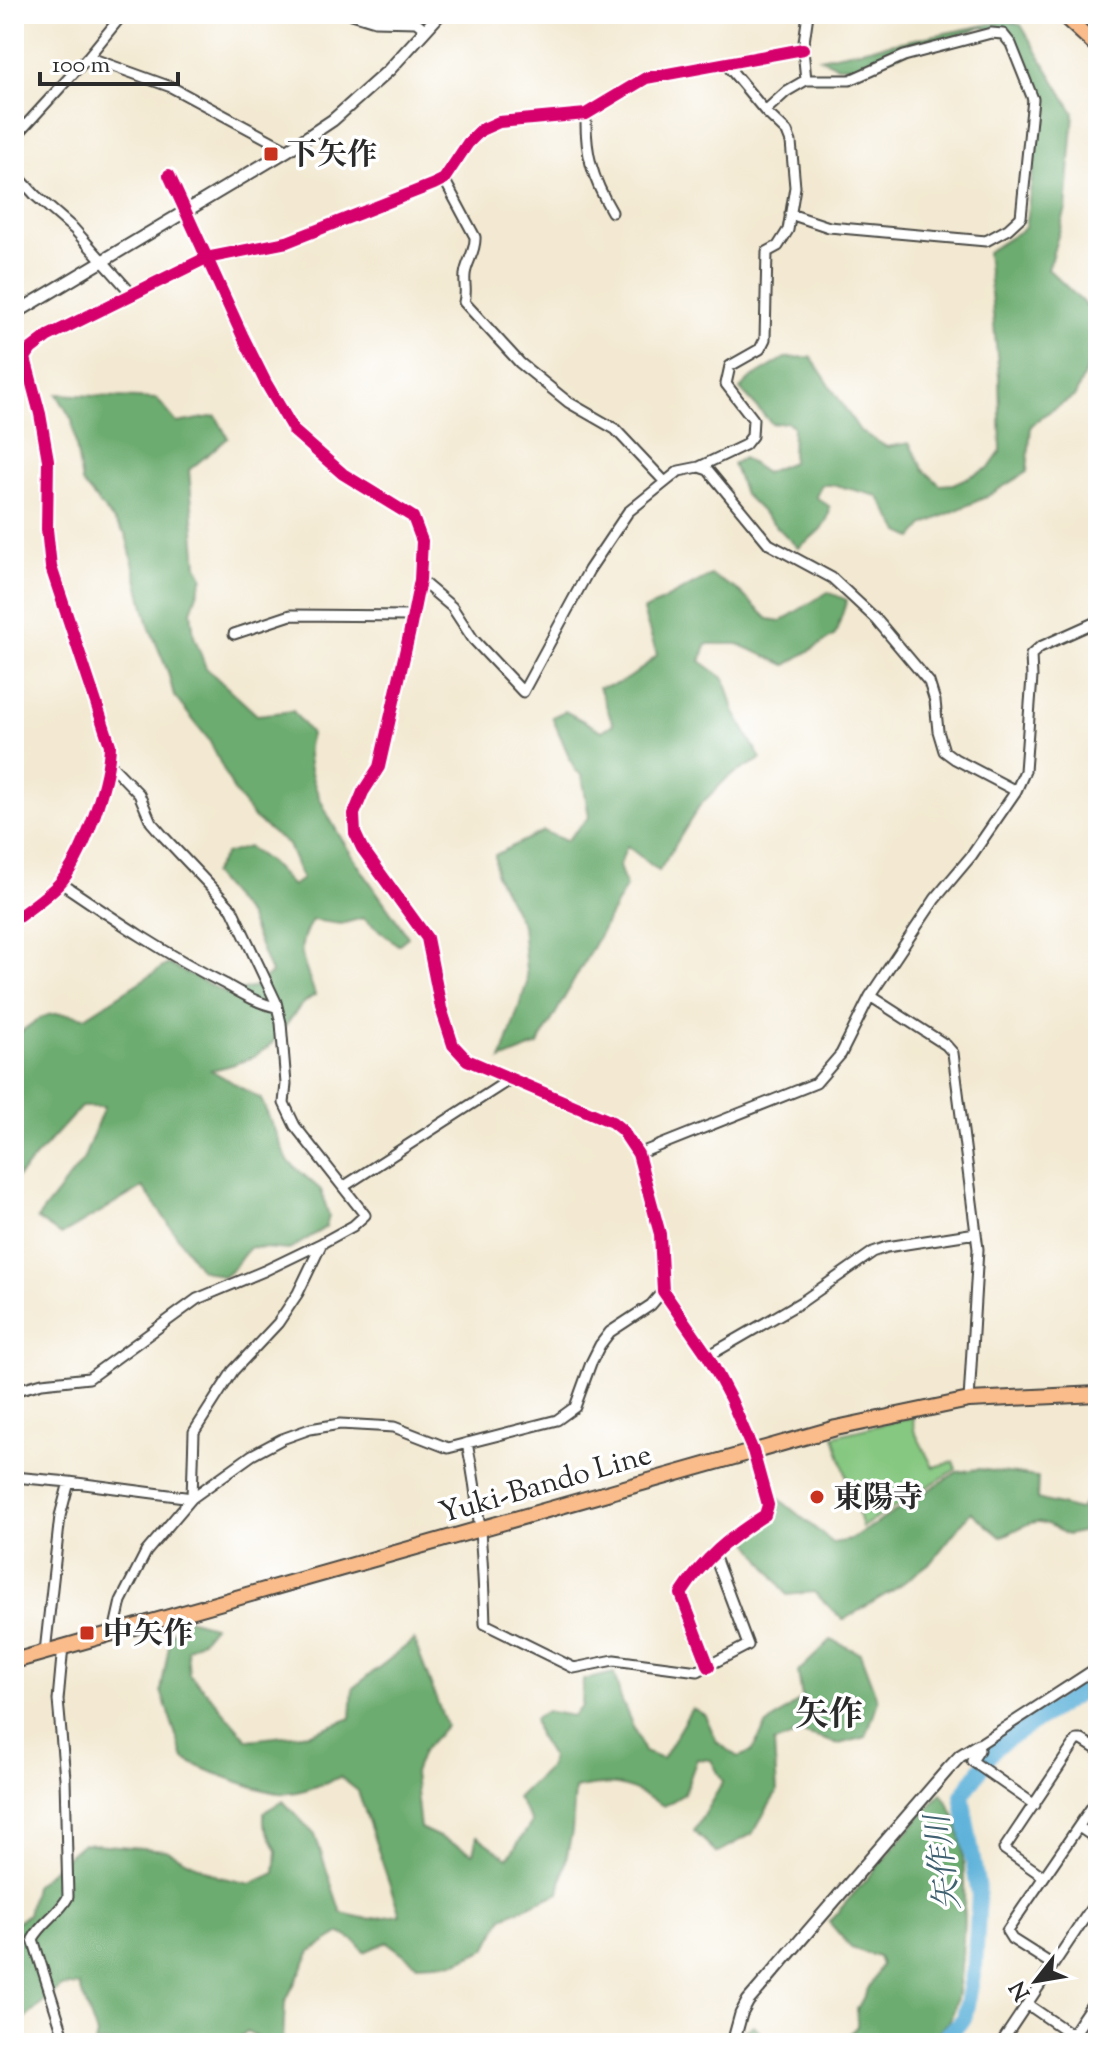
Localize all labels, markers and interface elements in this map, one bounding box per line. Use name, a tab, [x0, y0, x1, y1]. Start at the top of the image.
scale bar	[40, 36, 178, 86]
text: 100 m	[52, 49, 110, 83]
place label: 下矢作	[287, 135, 377, 178]
marker: 下矢作	[262, 145, 280, 163]
street label: Yuki-Bando Line	[434, 1435, 657, 1536]
place label: 東陽寺	[833, 1478, 923, 1521]
marker: 東陽寺	[808, 1488, 826, 1506]
place label: 中矢作	[103, 1614, 193, 1657]
marker: 中矢作	[78, 1624, 96, 1642]
district label: 矢作	[795, 1692, 863, 1741]
water label: 矢作川	[916, 1809, 974, 1913]
north arrow	[996, 1941, 1076, 2021]
text: N	[1003, 1974, 1040, 2006]

